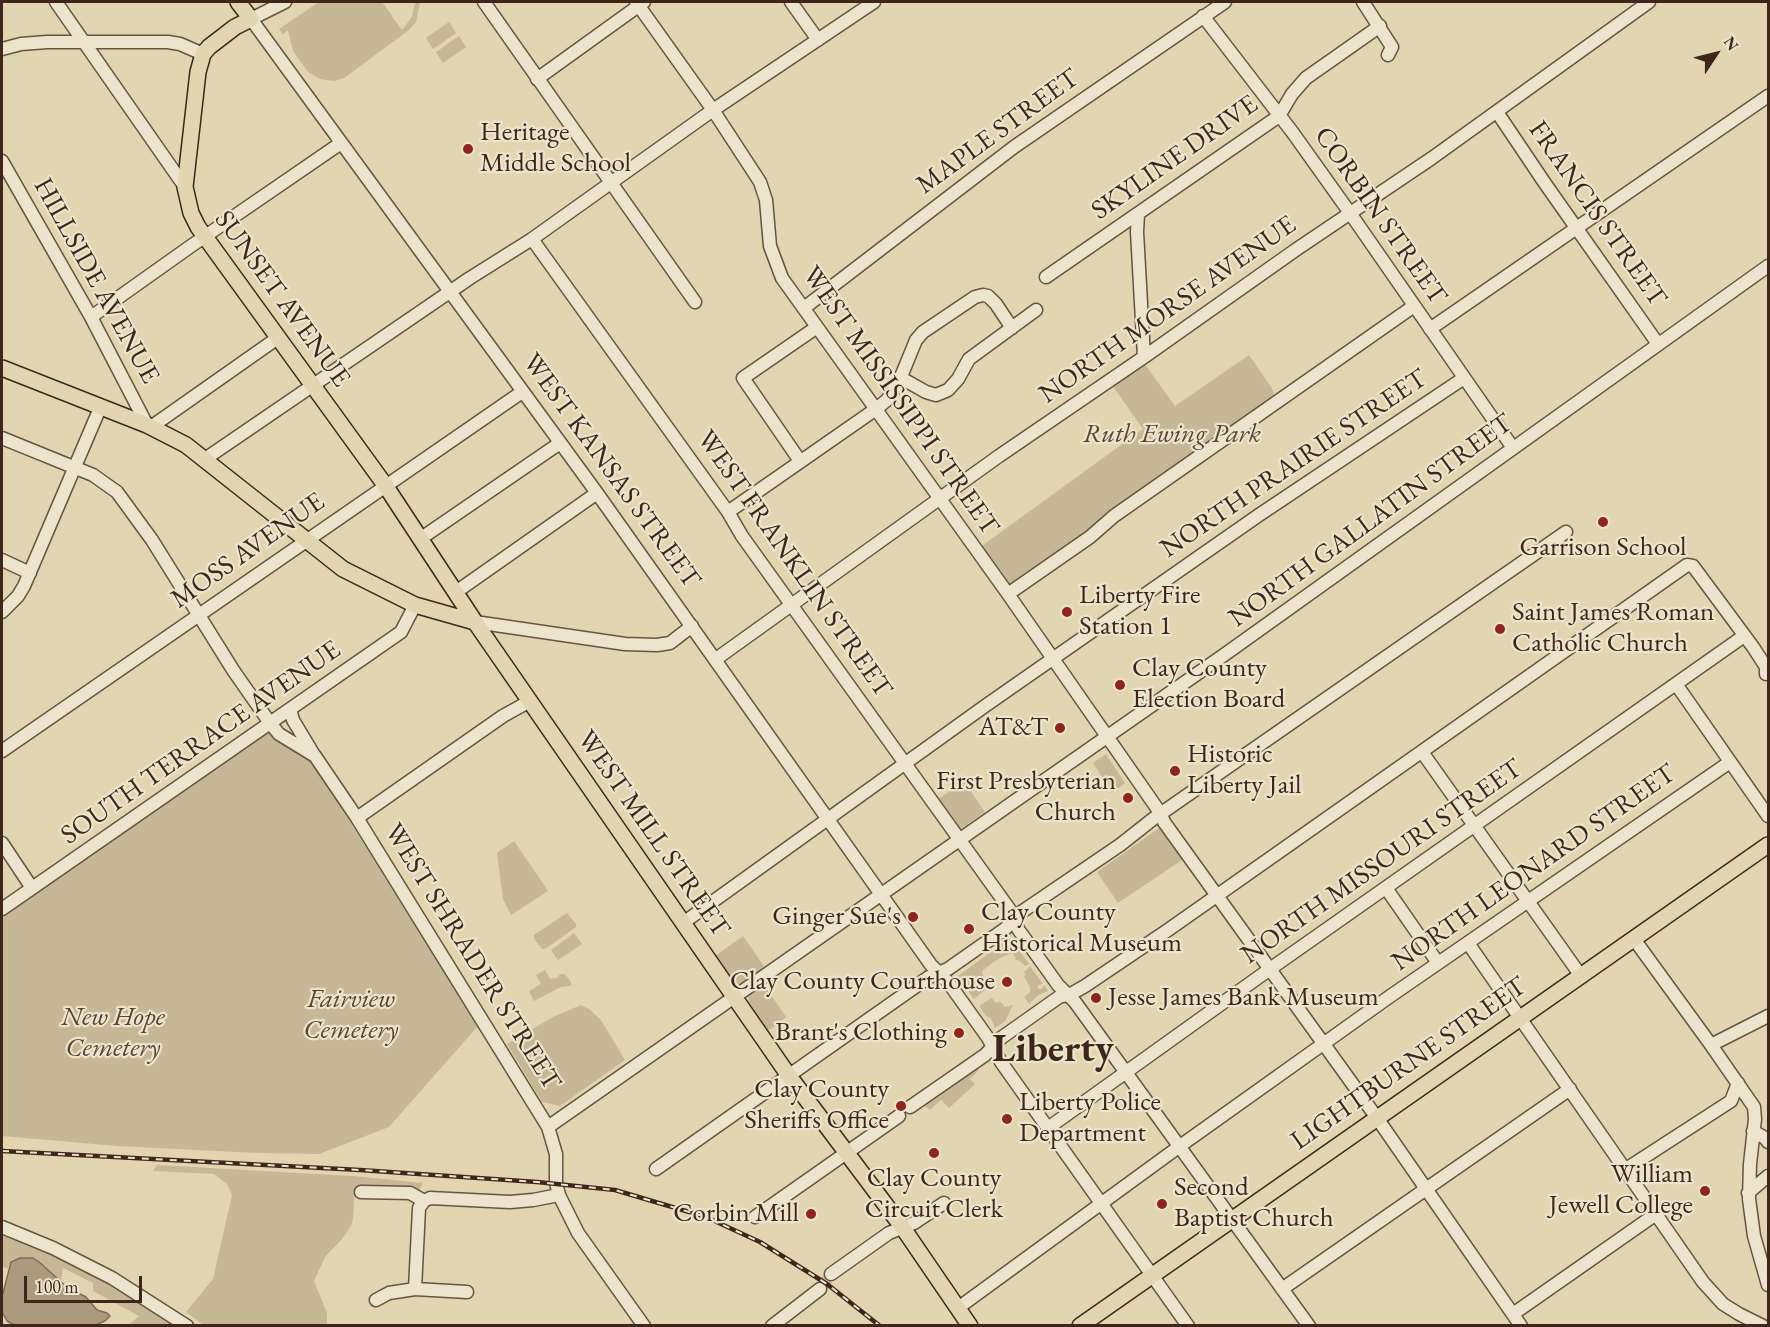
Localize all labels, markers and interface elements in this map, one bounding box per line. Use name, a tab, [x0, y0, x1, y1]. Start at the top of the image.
north arrow	[1686, 24, 1746, 84]
text: N	[1719, 32, 1743, 55]
street label: MAPLE STREET	[911, 62, 1085, 202]
street label: SKYLINE DRIVE	[1086, 89, 1264, 227]
street label: FRANCIS STREET	[1521, 115, 1673, 313]
place label: Heritage Middle School	[480, 117, 631, 180]
street label: CORBIN STREET	[1307, 121, 1453, 311]
marker: Heritage Middle School	[461, 142, 475, 156]
street label: HILLSIDE AVENUE	[26, 173, 166, 389]
street label: SUNSET AVENUE	[207, 205, 357, 393]
street label: NORTH MORSE AVENUE	[1033, 209, 1303, 411]
street label: WEST MISSISSIPPI STREET	[795, 260, 1005, 542]
street label: WEST KANSAS STREET	[515, 347, 707, 595]
street label: NORTH PRAIRIE STREET	[1155, 363, 1433, 565]
street label: NORTH GALLATIN STREET	[1223, 407, 1519, 635]
park label: Ruth Ewing Park	[1083, 419, 1261, 451]
street label: WEST FRANKLIN STREET	[689, 424, 899, 704]
street label: MOSS AVENUE	[165, 486, 331, 616]
marker: Garrison School	[1596, 515, 1610, 529]
place label: Garrison School	[1519, 532, 1687, 564]
place label: Liberty Fire Station 1	[1079, 580, 1201, 643]
place label: Saint James Roman Catholic Church	[1512, 597, 1714, 660]
marker: Liberty Fire Station 1	[1060, 605, 1074, 619]
marker: Saint James Roman Catholic Church	[1493, 622, 1507, 636]
street label: SOUTH TERRACE AVENUE	[55, 634, 347, 852]
place label: Clay County Election Board	[1132, 653, 1285, 716]
marker: Clay County Election Board	[1113, 678, 1127, 692]
place label: AT&T	[978, 712, 1048, 744]
marker: AT&T	[1053, 721, 1067, 735]
street label: WEST MILL STREET	[569, 724, 737, 944]
place label: Historic Liberty Jail	[1187, 739, 1302, 802]
street label: NORTH MISSOURI STREET	[1235, 753, 1529, 971]
street label: NORTH LEONARD STREET	[1386, 758, 1682, 978]
marker: Historic Liberty Jail	[1168, 764, 1182, 778]
place label: First Presbyterian Church	[936, 766, 1116, 829]
marker: First Presbyterian Church	[1121, 791, 1135, 805]
street label: WEST SHRADER STREET	[377, 818, 567, 1096]
place label: Clay County Historical Museum	[981, 897, 1182, 960]
place label: Ginger Sue's	[772, 901, 901, 933]
marker: Ginger Sue's	[906, 910, 920, 924]
marker: Clay County Historical Museum	[962, 922, 976, 936]
place label: Clay County Courthouse	[730, 966, 995, 998]
street label: LIGHTBURNE STREET	[1285, 970, 1533, 1158]
marker: Clay County Courthouse	[1000, 975, 1014, 989]
place label: Jesse James Bank Museum	[1108, 982, 1379, 1014]
park label: Fairview Cemetery	[303, 984, 399, 1047]
marker: Jesse James Bank Museum	[1089, 991, 1103, 1005]
park label: New Hope Cemetery	[61, 1002, 165, 1065]
place label: Brant's Clothing	[775, 1017, 947, 1049]
marker: Brant's Clothing	[952, 1026, 966, 1040]
district label: Liberty	[992, 1027, 1114, 1073]
place label: Clay County Sheriffs Office	[744, 1074, 889, 1137]
place label: Liberty Police Department	[1019, 1087, 1161, 1150]
marker: Clay County Sheriffs Office	[894, 1099, 908, 1113]
marker: Liberty Police Department	[1000, 1112, 1014, 1126]
marker: Clay County Circuit Clerk	[927, 1146, 941, 1160]
place label: William Jewell College	[1549, 1159, 1693, 1222]
place label: Clay County Circuit Clerk	[865, 1163, 1003, 1226]
place label: Second Baptist Church	[1174, 1172, 1334, 1235]
marker: William Jewell College	[1698, 1184, 1712, 1198]
marker: Second Baptist Church	[1155, 1197, 1169, 1211]
place label: Corbin Mill	[673, 1198, 799, 1230]
marker: Corbin Mill	[804, 1207, 818, 1221]
scale bar	[27, 1264, 146, 1302]
text: 100 m	[35, 1275, 79, 1298]

